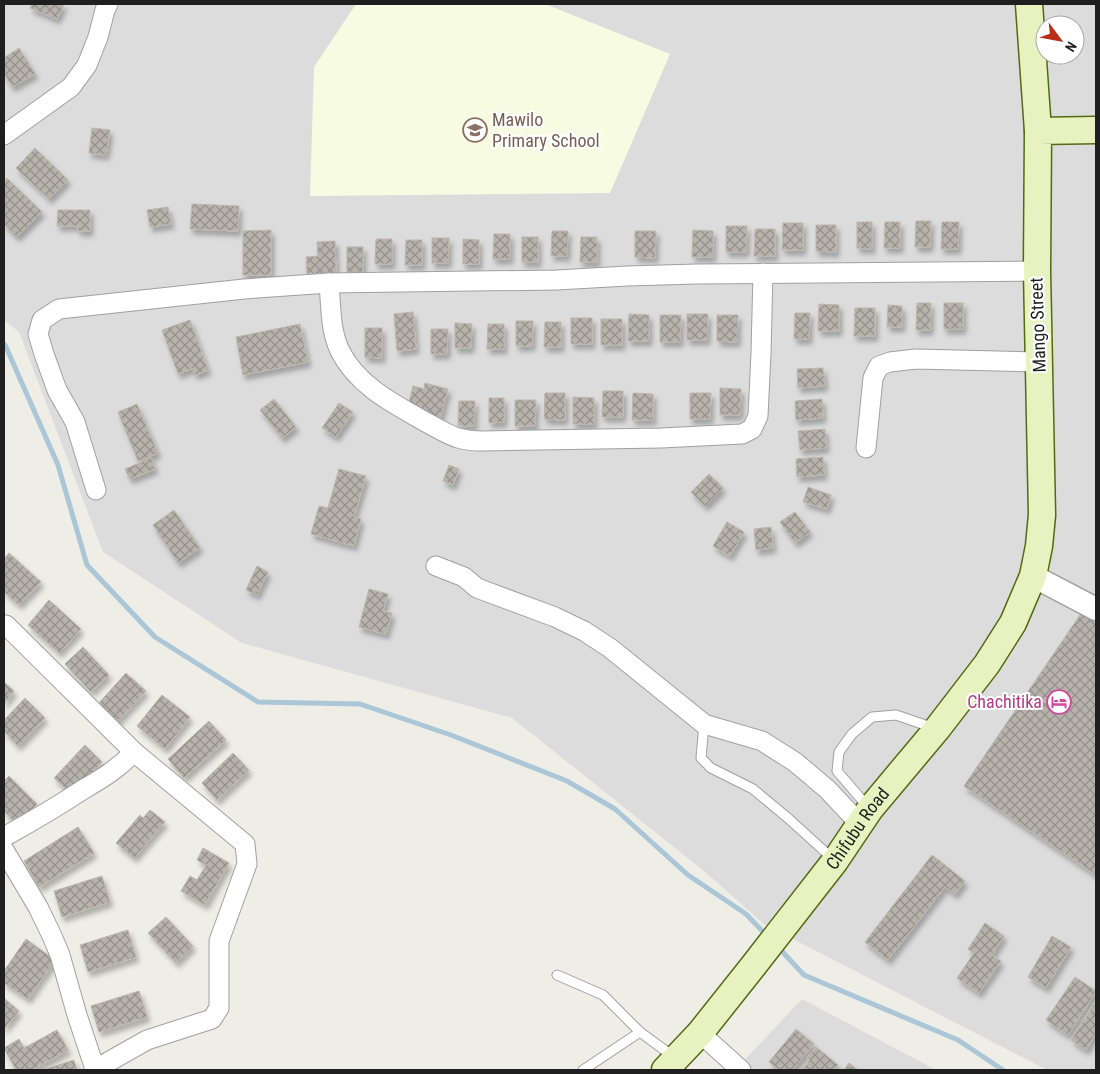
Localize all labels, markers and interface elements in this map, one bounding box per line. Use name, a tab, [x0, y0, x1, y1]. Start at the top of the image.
north arrow	[1035, 15, 1085, 65]
text: N	[1062, 39, 1080, 55]
place label: Mawilo Primary School	[492, 109, 600, 151]
school or university icon: Mawilo Primary School	[462, 117, 488, 143]
street label: Mango Street	[1025, 277, 1050, 373]
hotel icon: Chachitika	[1046, 689, 1072, 715]
place label: Chachitika	[967, 691, 1042, 712]
street label: Chifubu Road	[821, 783, 893, 874]

